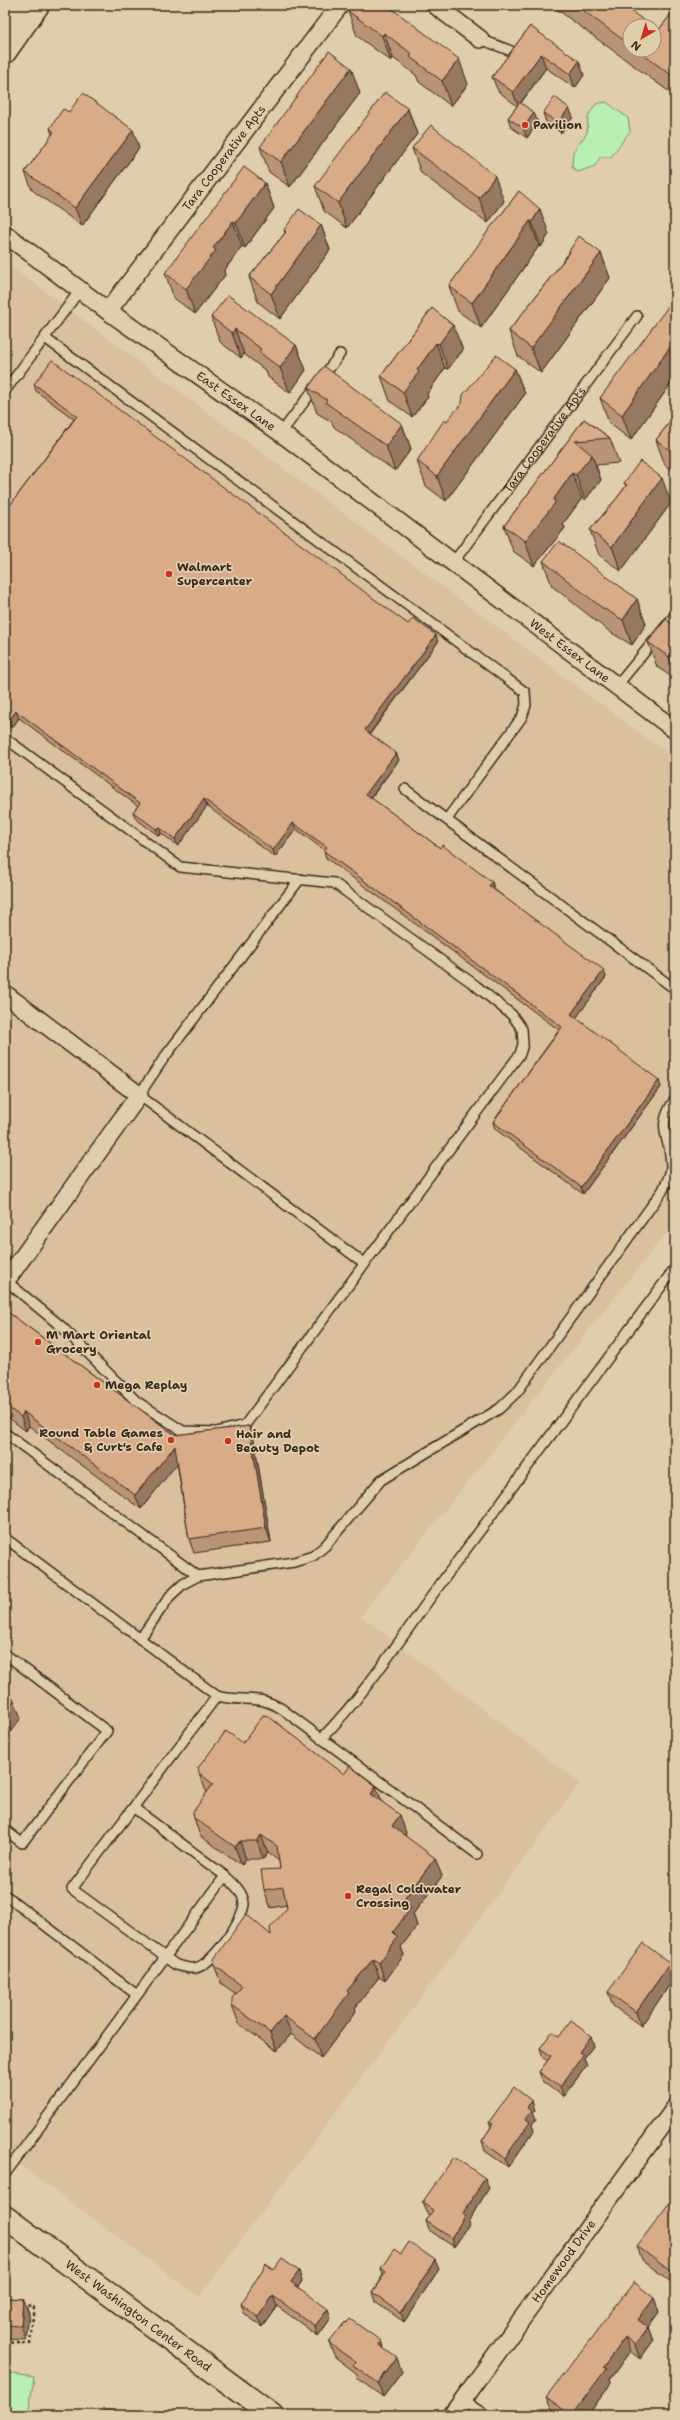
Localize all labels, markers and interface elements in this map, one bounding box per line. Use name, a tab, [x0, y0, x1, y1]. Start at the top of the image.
north arrow	[622, 18, 662, 58]
text: N	[628, 37, 644, 54]
street label: Tara Cooperative Apts	[179, 102, 269, 214]
place label: Pavilion	[533, 117, 582, 133]
marker: Pavilion	[520, 120, 530, 130]
street label: East Essex Lane	[193, 368, 279, 435]
street label: Tara Cooperative Apts	[500, 383, 590, 496]
place label: Walmart Supercenter	[177, 559, 253, 589]
marker: Walmart Supercenter	[164, 569, 174, 579]
street label: West Essex Lane	[526, 615, 613, 686]
place label: M Mart Oriental Grocery	[46, 1327, 151, 1357]
marker: M Mart Oriental Grocery	[33, 1337, 43, 1347]
place label: Mega Replay	[105, 1377, 187, 1393]
marker: Mega Replay	[92, 1380, 102, 1390]
place label: Round Table Games & Curt's Cafe	[39, 1425, 163, 1455]
place label: Hair and Beauty Depot	[236, 1426, 320, 1456]
marker: Round Table Games & Curt's Cafe	[166, 1435, 176, 1445]
marker: Hair and Beauty Depot	[223, 1436, 233, 1446]
place label: Regal Coldwater Crossing	[356, 1881, 462, 1911]
marker: Regal Coldwater Crossing	[343, 1891, 353, 1901]
street label: Homewood Drive	[528, 2216, 599, 2306]
street label: West Washington Center Road	[62, 2256, 215, 2376]

